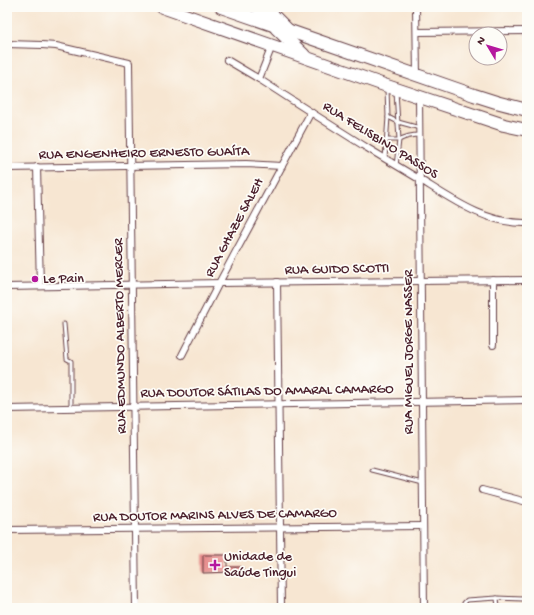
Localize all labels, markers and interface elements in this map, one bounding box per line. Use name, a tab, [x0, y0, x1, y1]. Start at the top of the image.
north arrow	[468, 26, 508, 66]
text: N	[475, 35, 489, 48]
street label: RUA FELISBINO PASSOS	[319, 99, 441, 184]
street label: RUA ENGENHEIRO ERNESTO GUAÍTA	[39, 144, 250, 164]
street label: RUA GHAZE SALEH	[202, 175, 269, 280]
street label: RUA EDMUNDO ALBERTO MERCER	[111, 237, 131, 434]
street label: RUA GUIDO SCOTTI	[284, 261, 390, 279]
street label: RUA MIGUEL JORGE NASSER	[401, 269, 418, 434]
place label: Le Pain	[43, 271, 84, 288]
marker: Le Pain	[30, 274, 40, 284]
street label: RUA DOUTOR SÁTILAS DO AMARAL CAMARGO	[140, 381, 394, 403]
street label: RUA DOUTOR MARINS ALVES DE CAMARGO	[93, 505, 338, 527]
place label: Unidade de Saúde Tingui	[224, 549, 296, 582]
marker: Unidade de Saúde Tingui	[209, 559, 221, 571]

